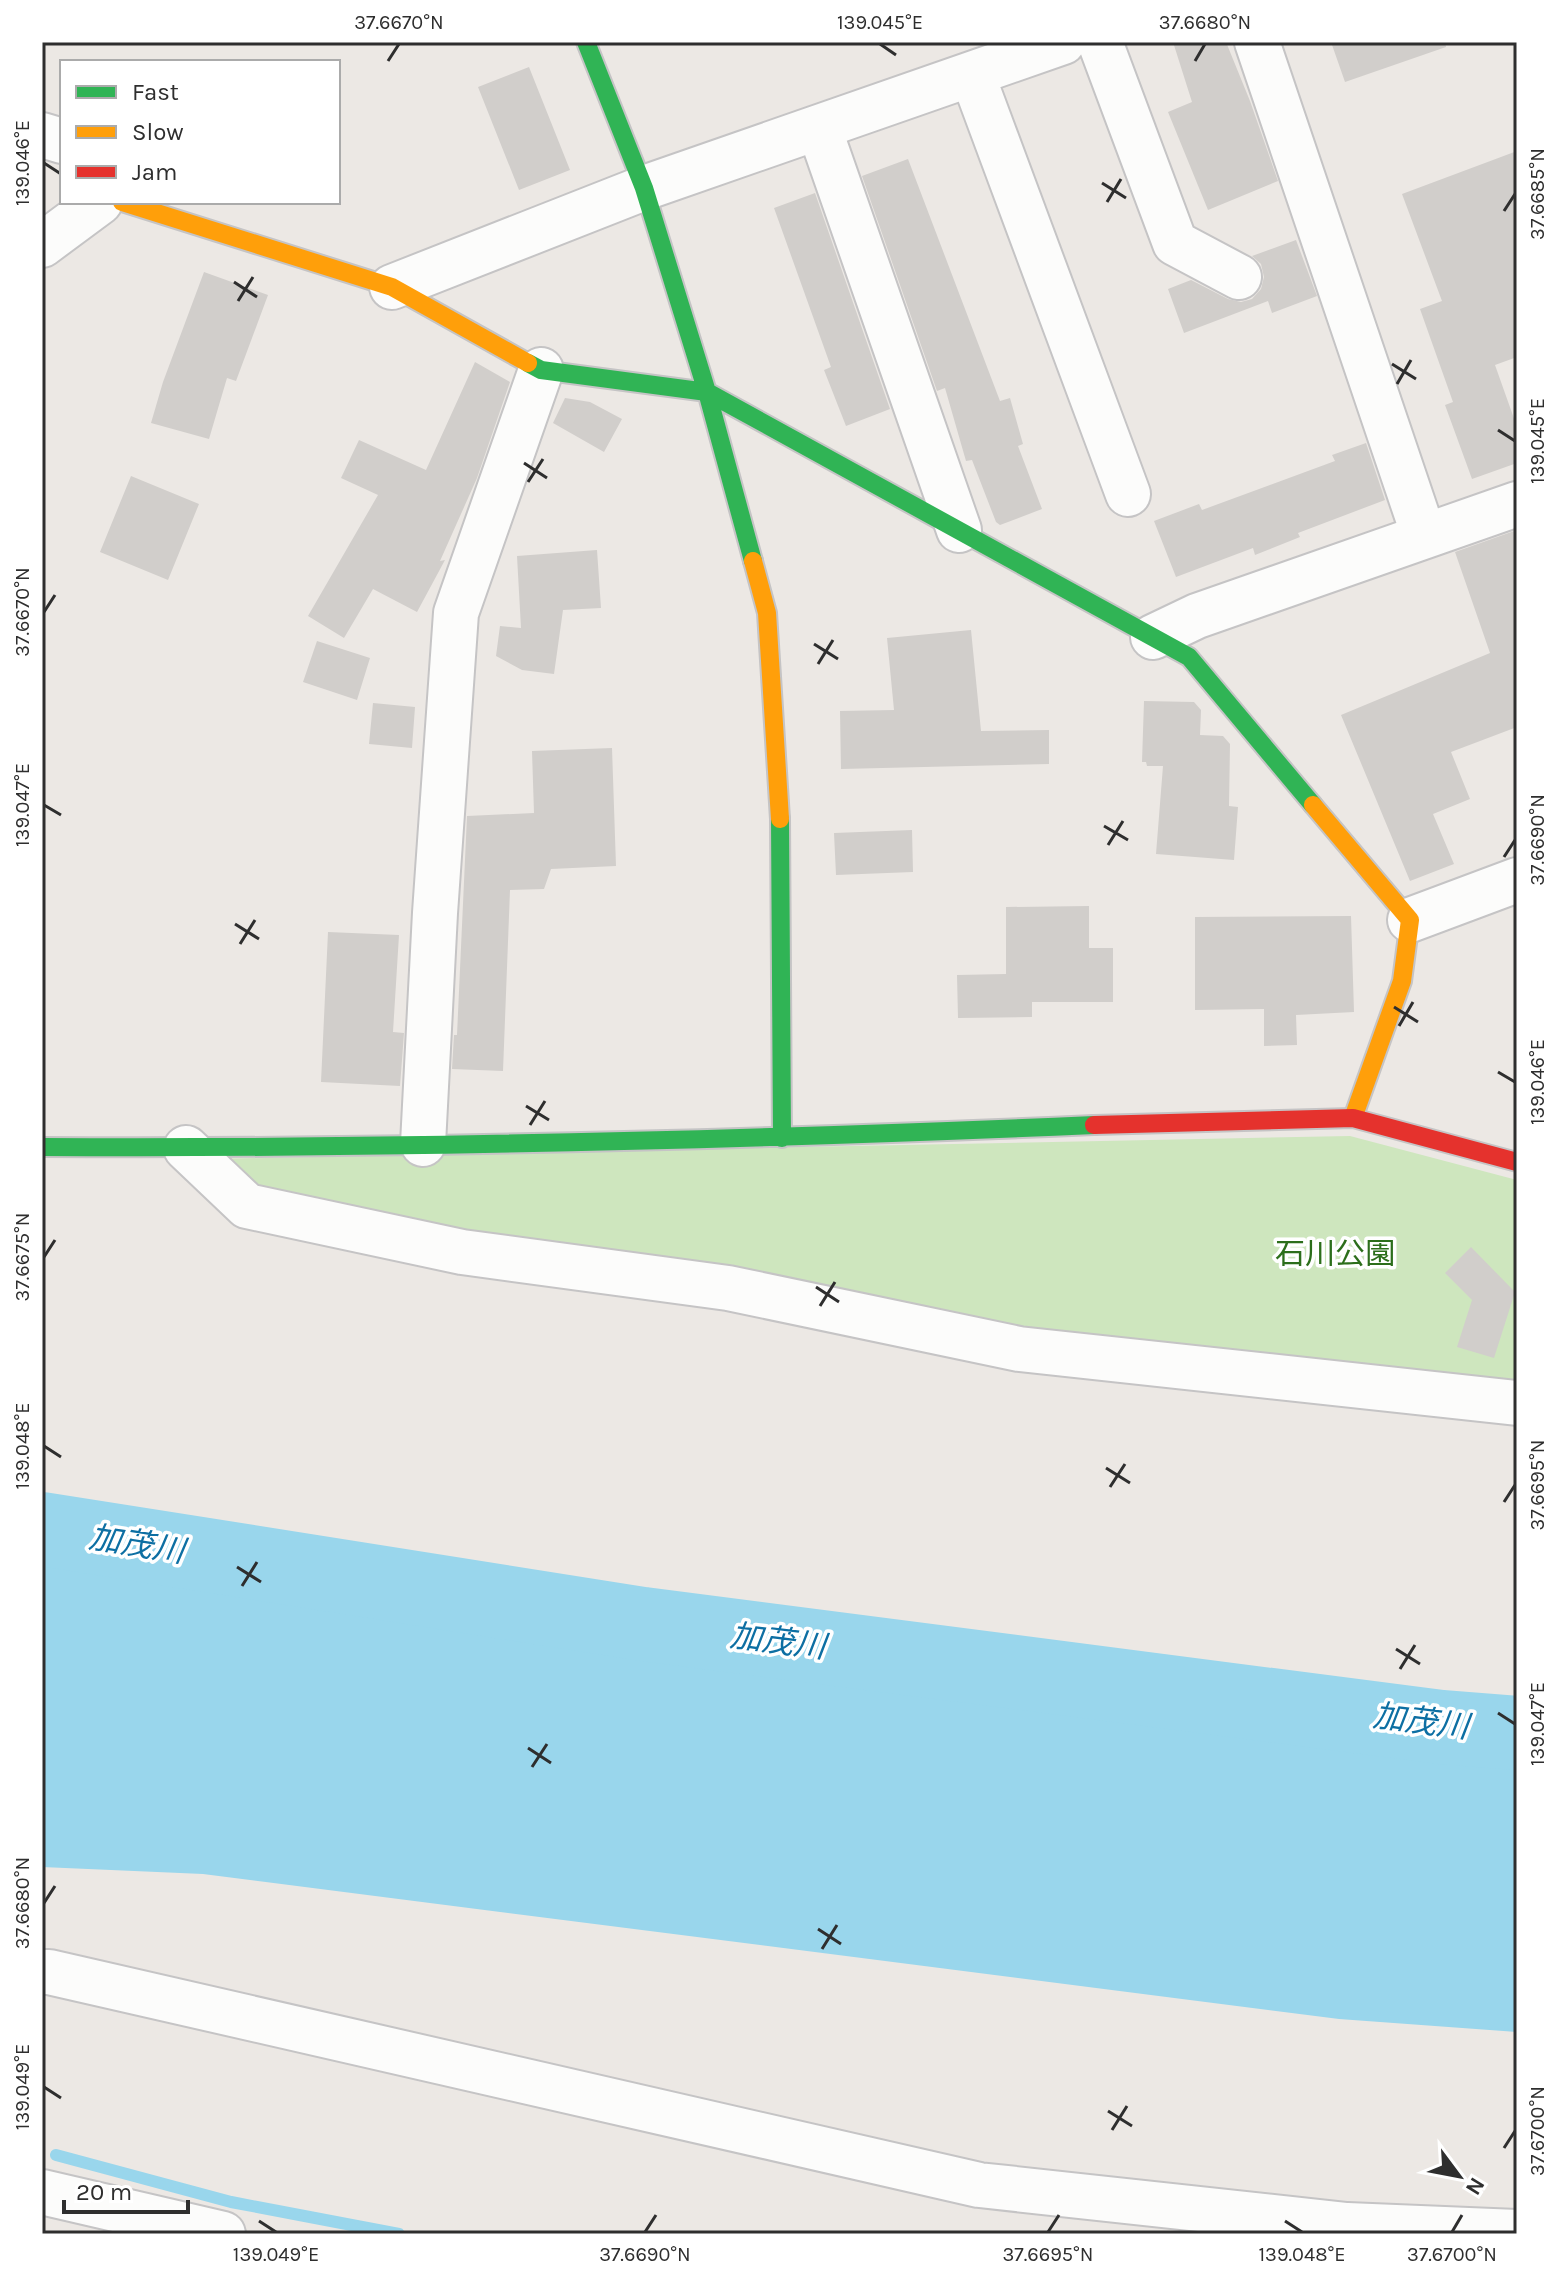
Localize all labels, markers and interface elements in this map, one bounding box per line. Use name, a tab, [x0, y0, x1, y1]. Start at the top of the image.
text: 37.6670°N	[354, 11, 444, 34]
text: 139.045°E	[837, 11, 923, 34]
text: 37.6680°N	[1159, 11, 1251, 34]
legend	[60, 60, 340, 204]
text: Fast	[132, 78, 179, 106]
text: Slow	[132, 118, 184, 146]
text: 139.046°E	[11, 120, 34, 206]
text: 37.6685°N	[1526, 148, 1549, 240]
text: Jam	[132, 158, 177, 186]
text: 139.045°E	[1526, 398, 1549, 484]
text: 37.6670°N	[11, 567, 34, 657]
text: 139.047°E	[11, 763, 34, 847]
text: 37.6690°N	[1526, 794, 1549, 886]
text: 139.046°E	[1526, 1039, 1549, 1125]
text: 37.6675°N	[11, 1213, 34, 1301]
park label: 石川公園	[1275, 1236, 1395, 1272]
text: 139.048°E	[11, 1403, 34, 1489]
text: 37.6695°N	[1526, 1439, 1549, 1531]
water label: 加茂川	[87, 1519, 190, 1571]
water label: 加茂川	[728, 1617, 831, 1666]
text: 139.047°E	[1526, 1682, 1549, 1766]
water label: 加茂川	[1371, 1697, 1474, 1746]
text: 37.6680°N	[11, 1857, 34, 1949]
text: 139.049°E	[11, 2044, 34, 2130]
text: 37.6700°N	[1526, 2086, 1549, 2176]
north arrow	[1419, 2136, 1499, 2216]
scale bar	[64, 2164, 188, 2214]
text: N	[1460, 2172, 1490, 2200]
text: 20 m	[76, 2178, 132, 2206]
text: 139.049°E	[233, 2243, 319, 2266]
text: 37.6690°N	[599, 2243, 691, 2266]
text: 37.6695°N	[1002, 2243, 1094, 2266]
text: 139.048°E	[1259, 2243, 1345, 2266]
text: 37.6700°N	[1407, 2243, 1497, 2266]

